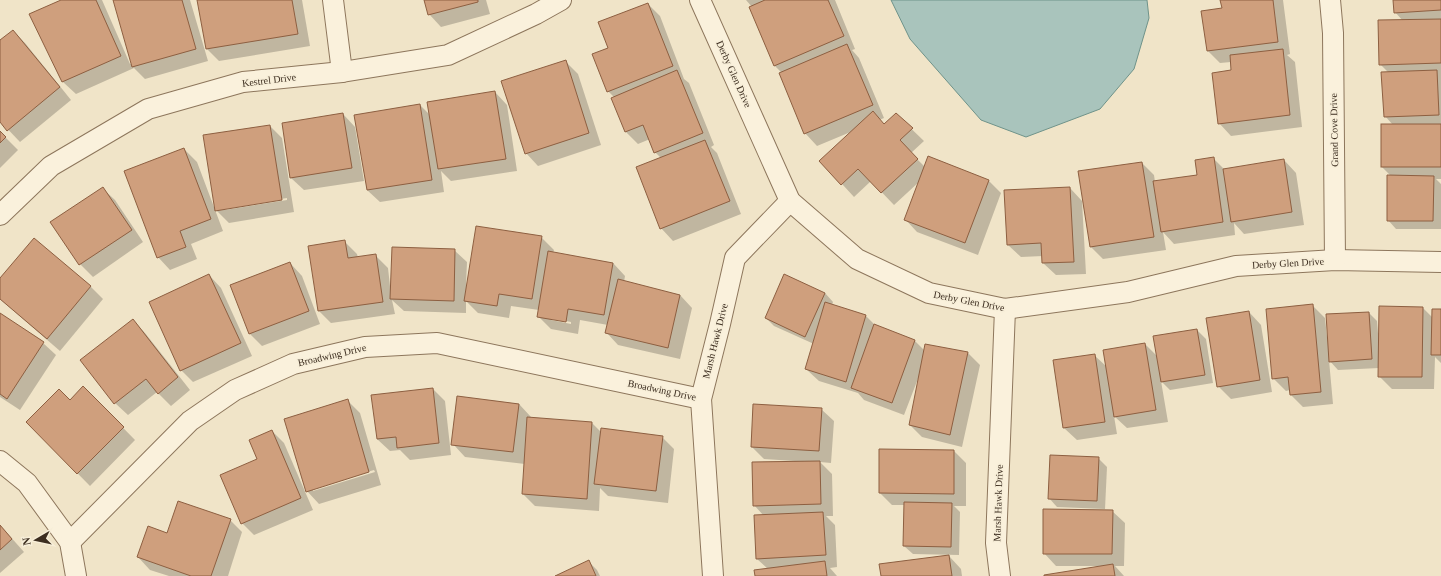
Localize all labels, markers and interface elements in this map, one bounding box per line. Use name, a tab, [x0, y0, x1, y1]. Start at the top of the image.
street label: Derby Glen Drive	[714, 39, 754, 110]
street label: Kestrel Drive	[241, 71, 297, 89]
street label: Grand Cove Drive	[1328, 92, 1340, 167]
street label: Derby Glen Drive	[1252, 256, 1325, 270]
street label: Derby Glen Drive	[933, 289, 1006, 313]
street label: Marsh Hawk Drive	[700, 302, 730, 380]
street label: Broadwing Drive	[297, 342, 368, 368]
street label: Broadwing Drive	[627, 377, 698, 403]
street label: Marsh Hawk Drive	[991, 464, 1005, 542]
north arrow	[16, 520, 56, 560]
text: N	[20, 537, 33, 546]

